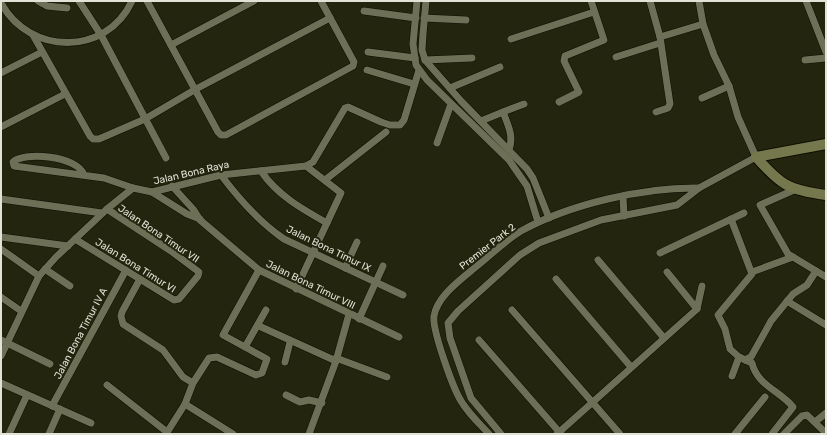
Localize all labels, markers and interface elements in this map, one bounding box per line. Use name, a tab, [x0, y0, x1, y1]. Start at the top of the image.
street label: Jalan Bona Raya	[152, 158, 230, 188]
street label: Jalan Bona Timur VII	[116, 201, 202, 265]
street label: Premier Park 2	[457, 221, 518, 272]
street label: Jalan Bona Timur IX	[284, 223, 373, 275]
street label: Jalan Bona Timur VI	[93, 235, 179, 295]
street label: Jalan Bona Timur VIII	[264, 258, 357, 312]
street label: Jalan Bona Timur IV A	[52, 286, 110, 381]

